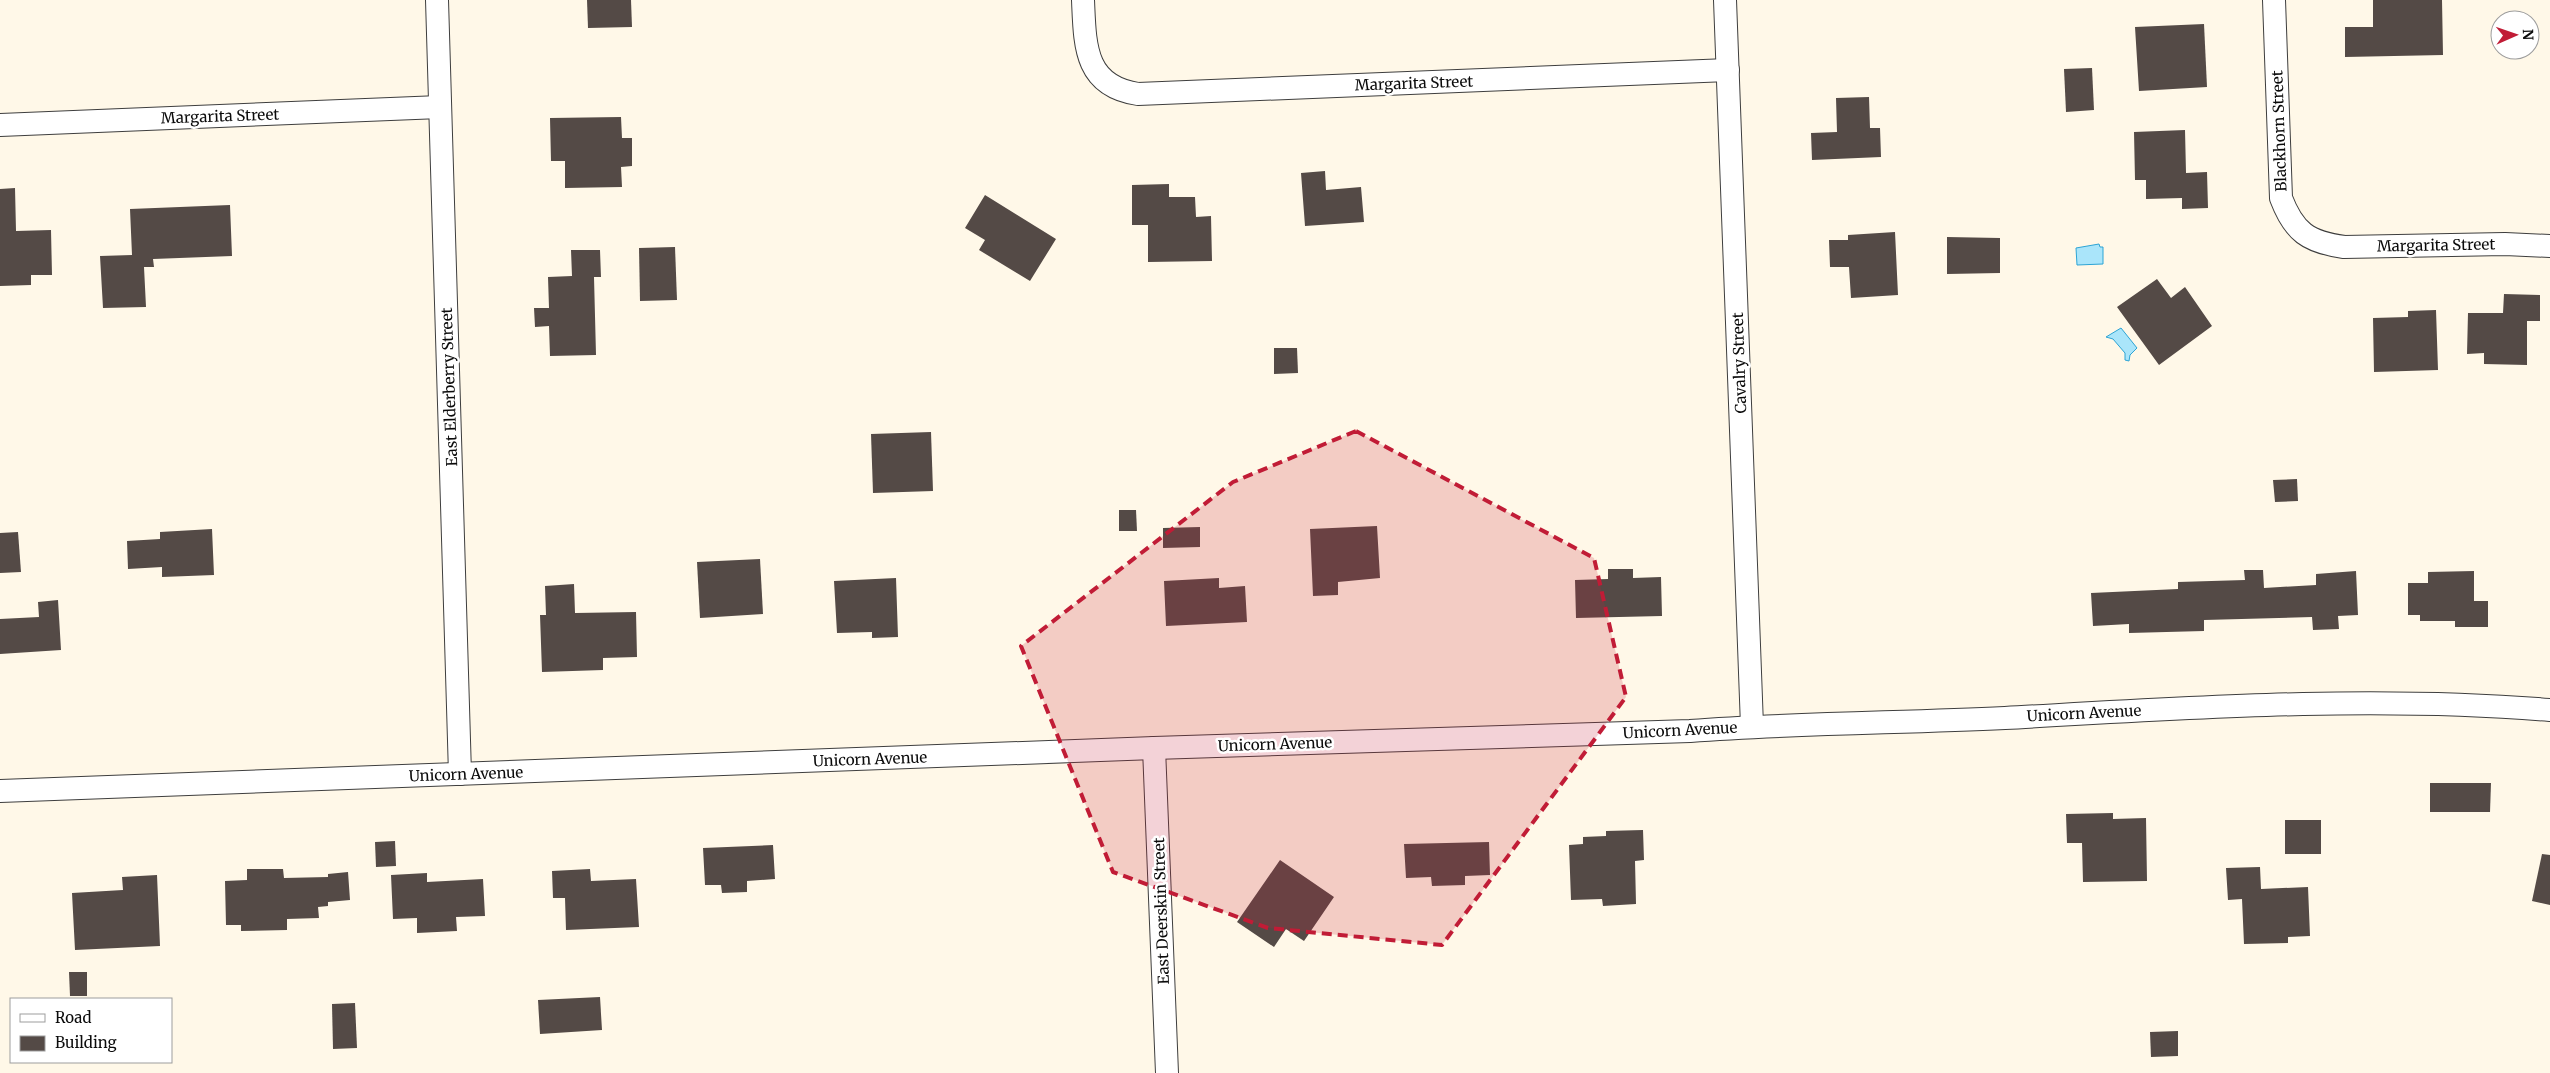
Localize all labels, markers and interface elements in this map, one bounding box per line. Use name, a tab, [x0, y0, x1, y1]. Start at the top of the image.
north arrow	[2490, 10, 2540, 60]
text: N	[2519, 29, 2537, 40]
street label: Blackhorn Street	[2267, 70, 2291, 192]
street label: Margarita Street	[1355, 71, 1474, 95]
street label: Margarita Street	[161, 104, 280, 128]
street label: Margarita Street	[2377, 234, 2495, 256]
street label: East Elderberry Street	[437, 307, 461, 467]
street label: Cavalry Street	[1728, 312, 1750, 414]
street label: Unicorn Avenue	[2026, 701, 2142, 725]
street label: Unicorn Avenue	[1622, 718, 1738, 742]
street label: Unicorn Avenue	[1217, 733, 1333, 755]
street label: Unicorn Avenue	[812, 748, 928, 770]
street label: Unicorn Avenue	[408, 763, 524, 785]
street label: East Deerskin Street	[1149, 837, 1173, 985]
legend	[10, 998, 172, 1063]
text: Road	[55, 1008, 91, 1027]
text: Building	[55, 1033, 117, 1052]

